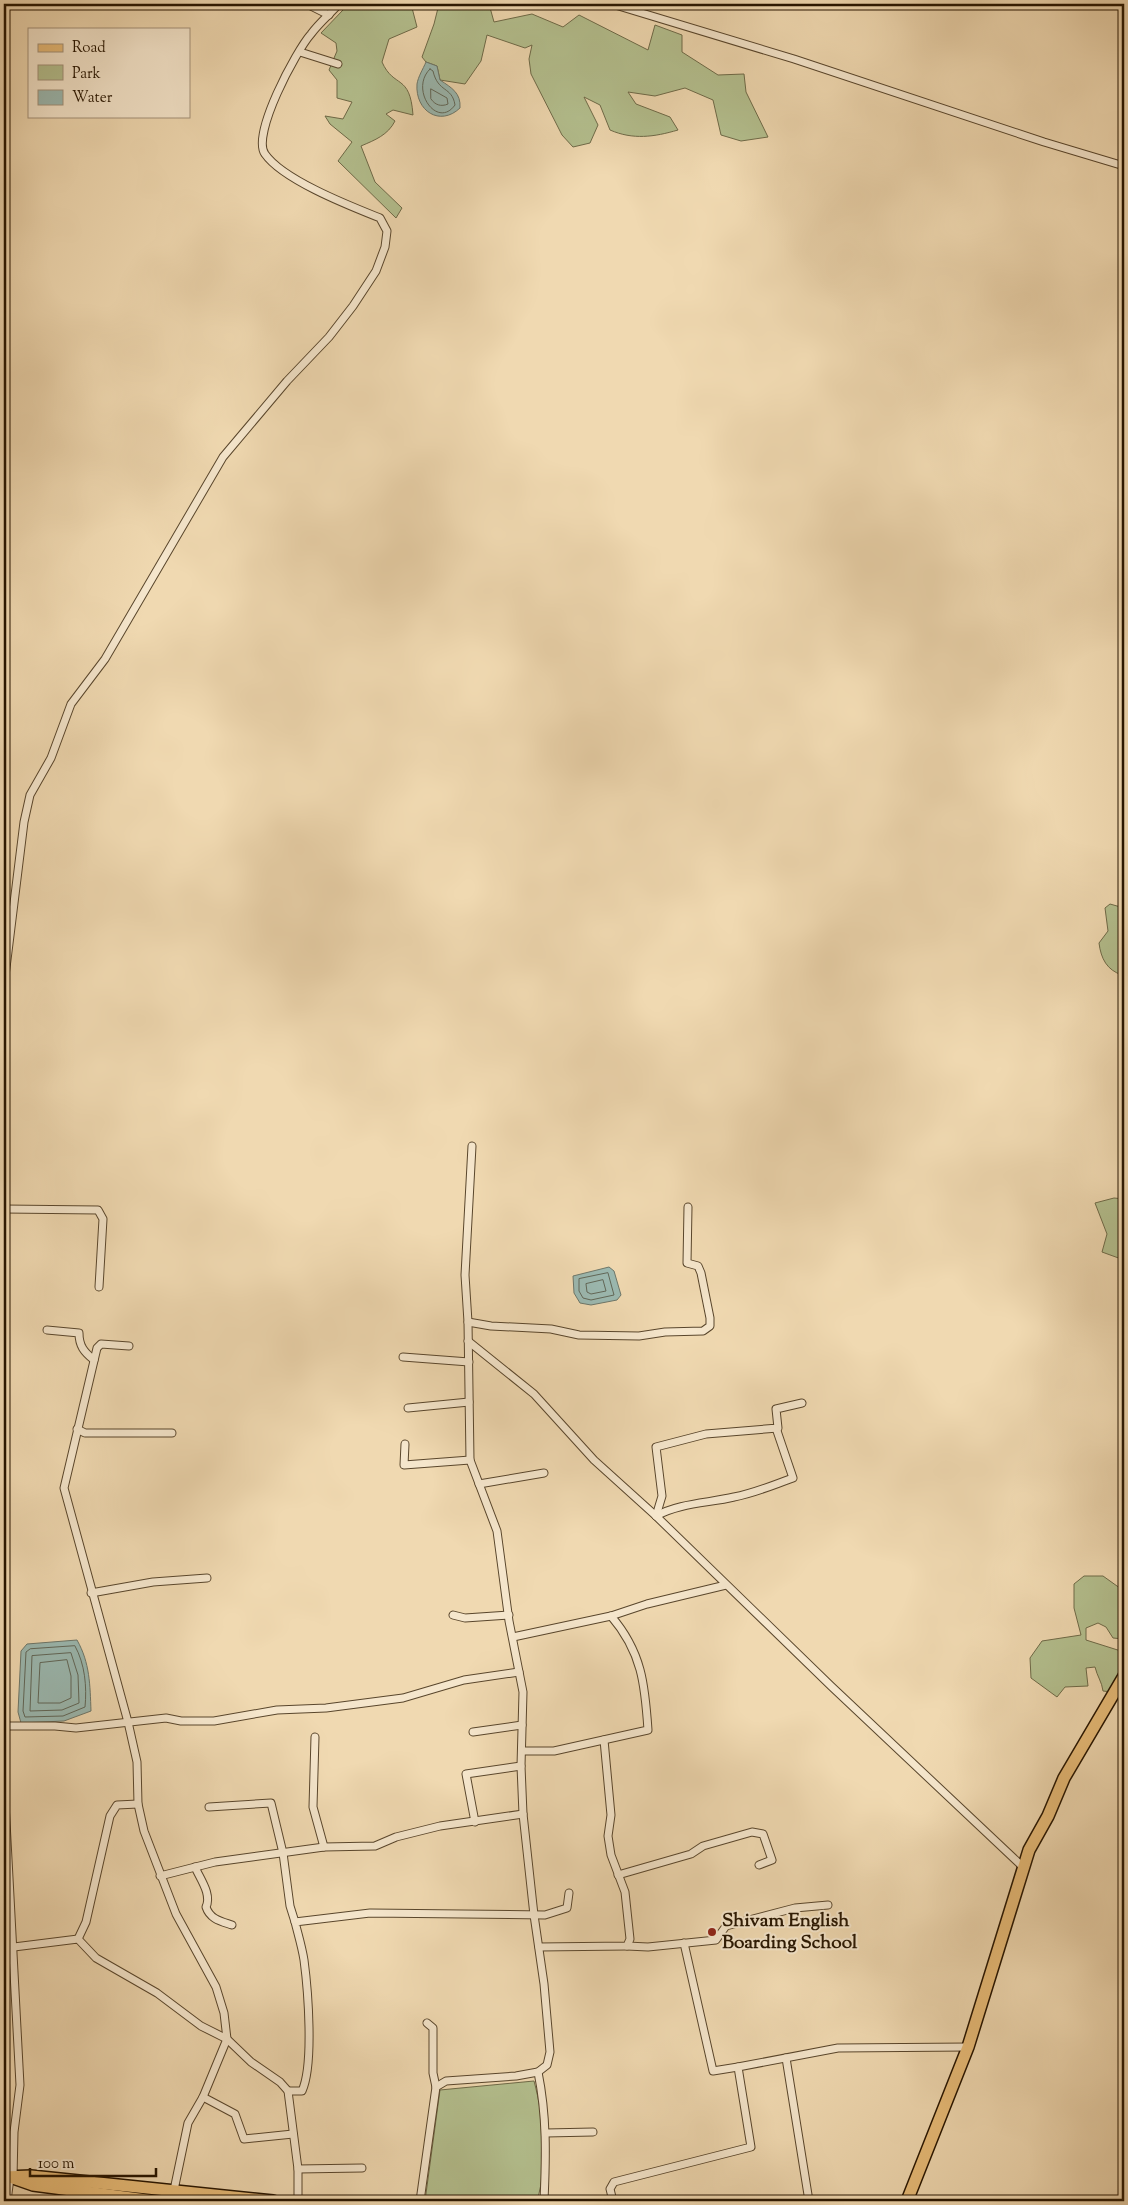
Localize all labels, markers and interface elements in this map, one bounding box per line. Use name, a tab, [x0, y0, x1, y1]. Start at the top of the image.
legend	[28, 28, 190, 118]
text: Road	[72, 38, 106, 59]
text: Park	[72, 64, 101, 85]
text: Water	[72, 88, 113, 109]
place label: Shivam English Boarding School	[722, 1908, 858, 1957]
marker: Shivam English Boarding School	[706, 1926, 718, 1938]
scale bar	[30, 2145, 156, 2177]
text: 100 m	[38, 2154, 75, 2175]

